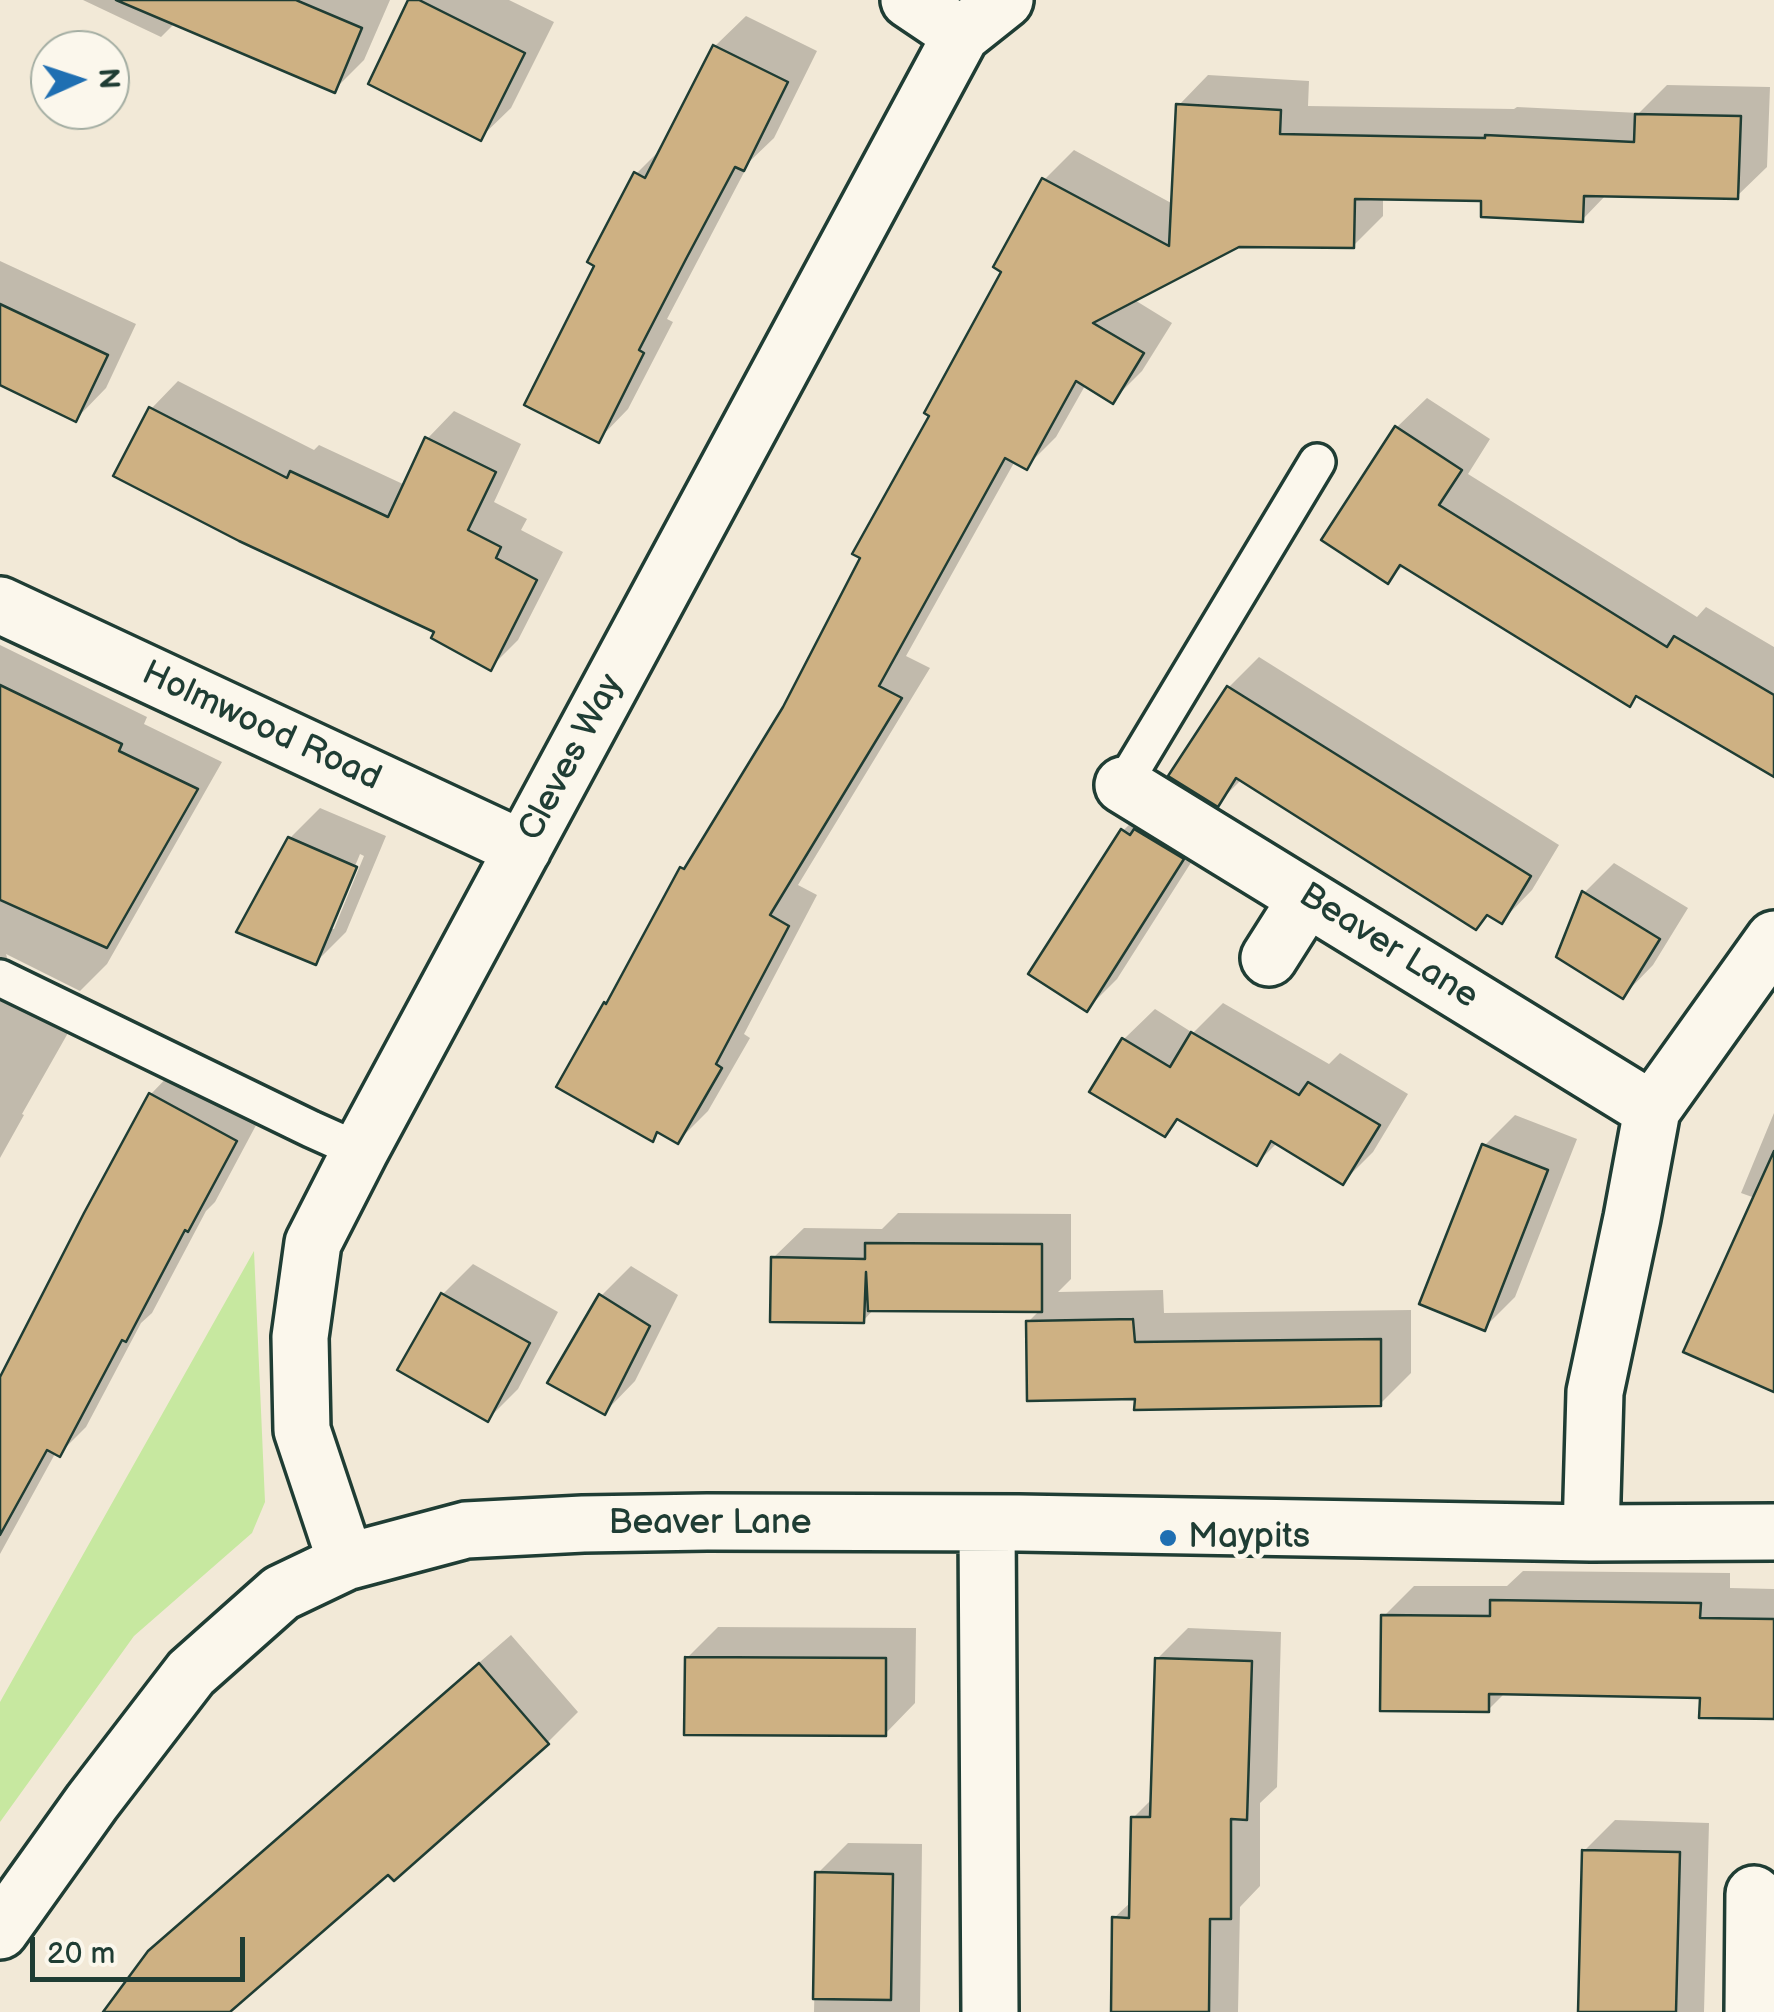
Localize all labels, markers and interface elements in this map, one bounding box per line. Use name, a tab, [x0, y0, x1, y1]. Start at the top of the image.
north arrow	[30, 30, 130, 130]
text: N	[91, 67, 125, 90]
street label: Holmwood Road	[135, 653, 387, 801]
street label: Cleves Way	[511, 668, 633, 848]
street label: Beaver Lane	[1291, 875, 1485, 1019]
street label: Beaver Lane	[608, 1503, 812, 1545]
place label: Maypits	[1188, 1517, 1310, 1559]
marker: Maypits	[1157, 1527, 1179, 1549]
scale bar	[35, 1917, 250, 1979]
text: 20 m	[47, 1936, 115, 1972]

